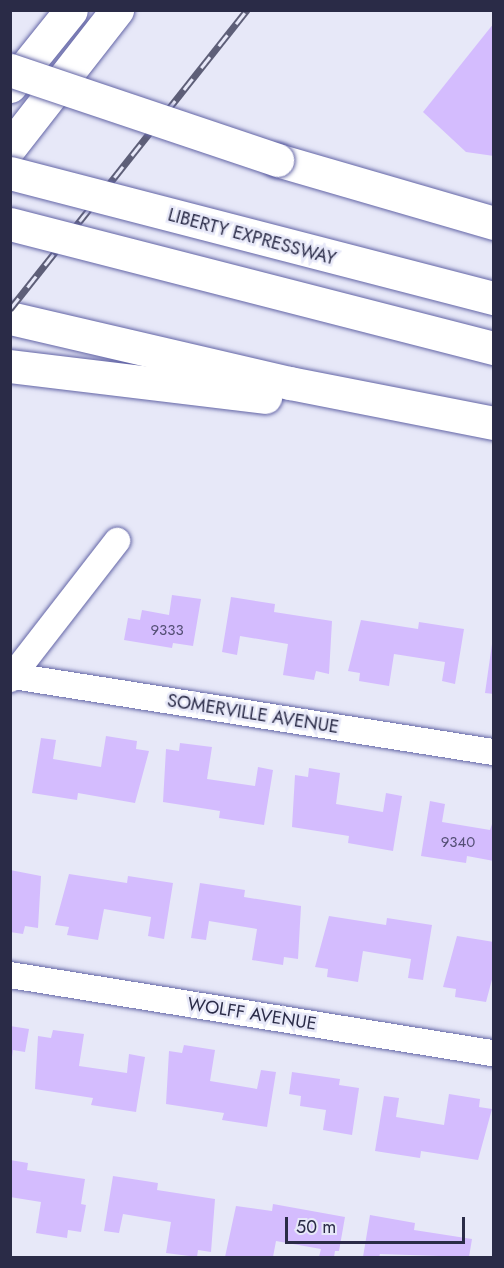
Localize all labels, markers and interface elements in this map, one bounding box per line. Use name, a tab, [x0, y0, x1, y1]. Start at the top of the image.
street label: LIBERTY EXPRESSWAY	[166, 204, 338, 270]
house number: 9333	[150, 622, 184, 640]
street label: SOMERVILLE AVENUE	[166, 690, 340, 738]
house number: 9340	[441, 834, 475, 852]
street label: WOLFF AVENUE	[186, 993, 318, 1035]
scale bar	[288, 1205, 468, 1243]
text: 50 m	[296, 1214, 336, 1240]

